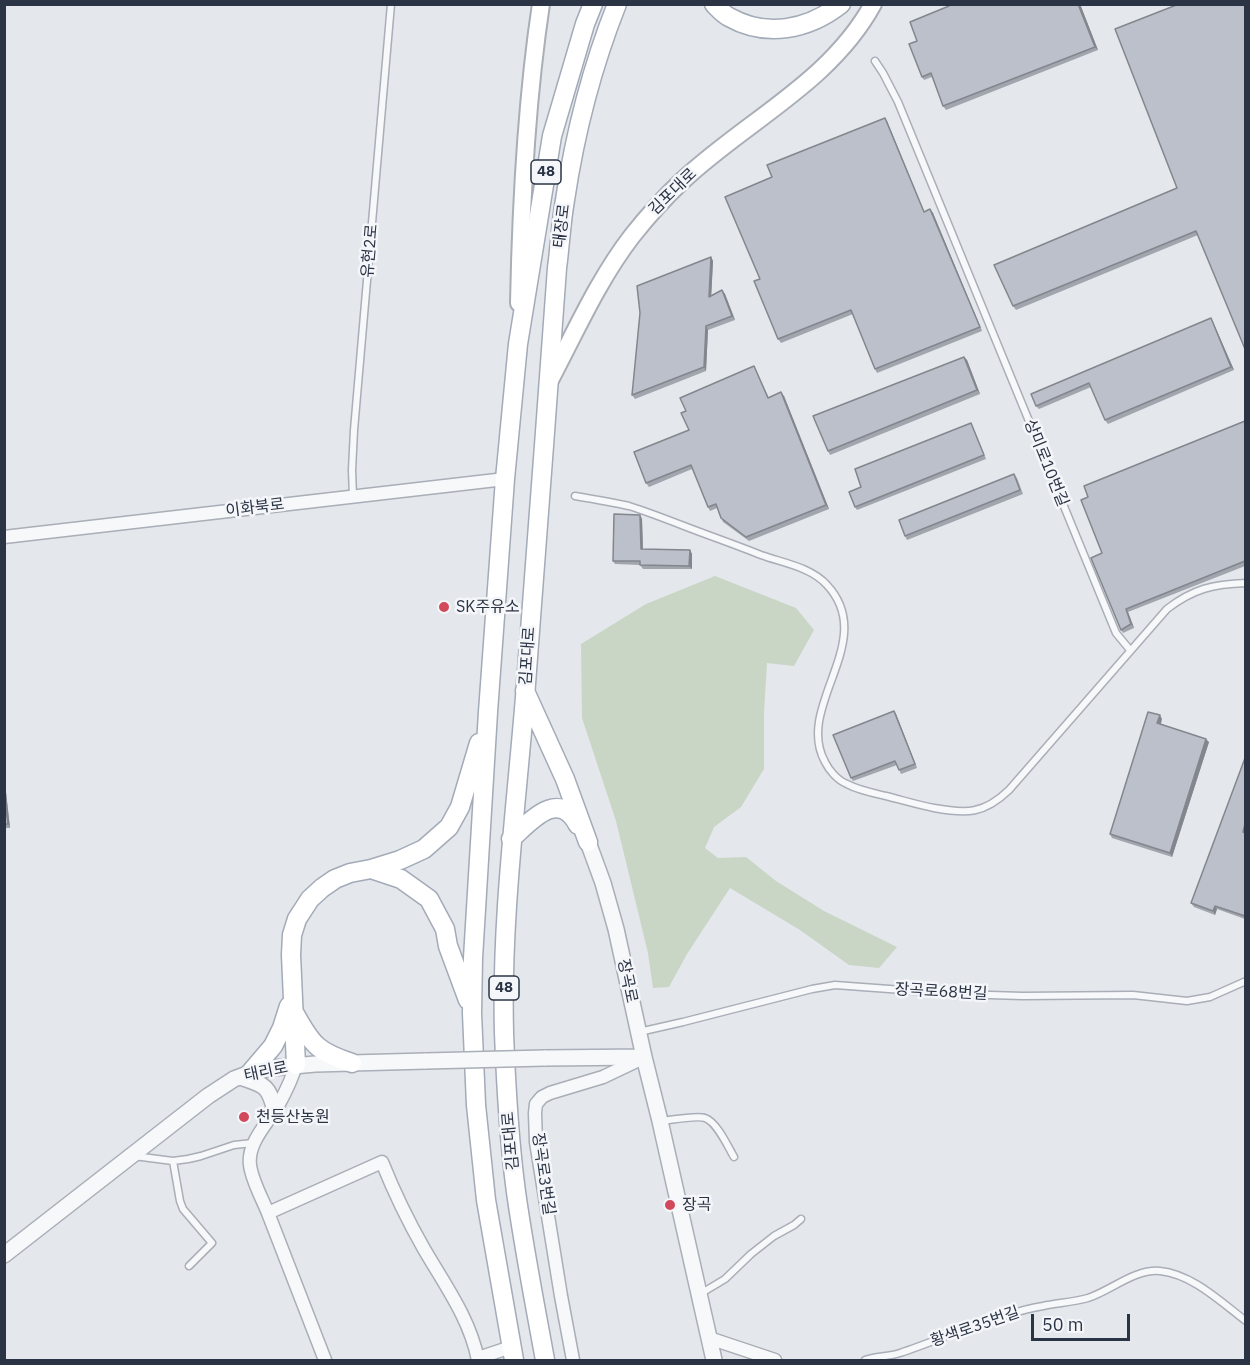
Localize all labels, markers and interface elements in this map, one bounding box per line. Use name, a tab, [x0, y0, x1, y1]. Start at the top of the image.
road number: 48	[531, 160, 561, 184]
street label: 김포대로	[645, 165, 701, 219]
street label: 태장로	[550, 203, 574, 249]
street label: 유현2로	[358, 223, 382, 279]
street label: 상미로10번길	[1020, 416, 1072, 510]
street label: 이화북로	[225, 495, 285, 521]
place label: SK주유소	[456, 597, 520, 617]
marker: SK주유소	[437, 600, 451, 614]
street label: 김포대로	[516, 626, 540, 686]
street label: 장곡로	[613, 957, 641, 1005]
road number: 48	[489, 976, 519, 1000]
street label: 장곡로68번길	[894, 980, 988, 1004]
street label: 태리로	[242, 1058, 290, 1086]
place label: 천등산농원	[256, 1107, 330, 1127]
marker: 천등산농원	[237, 1110, 251, 1124]
street label: 김포대로	[499, 1111, 523, 1171]
street label: 장곡로3번길	[528, 1131, 558, 1217]
place label: 장곡	[682, 1195, 711, 1215]
marker: 장곡	[663, 1198, 677, 1212]
scale bar	[1034, 1302, 1133, 1340]
street label: 황색로35번길	[928, 1303, 1022, 1351]
text: 50 m	[1042, 1313, 1084, 1336]

